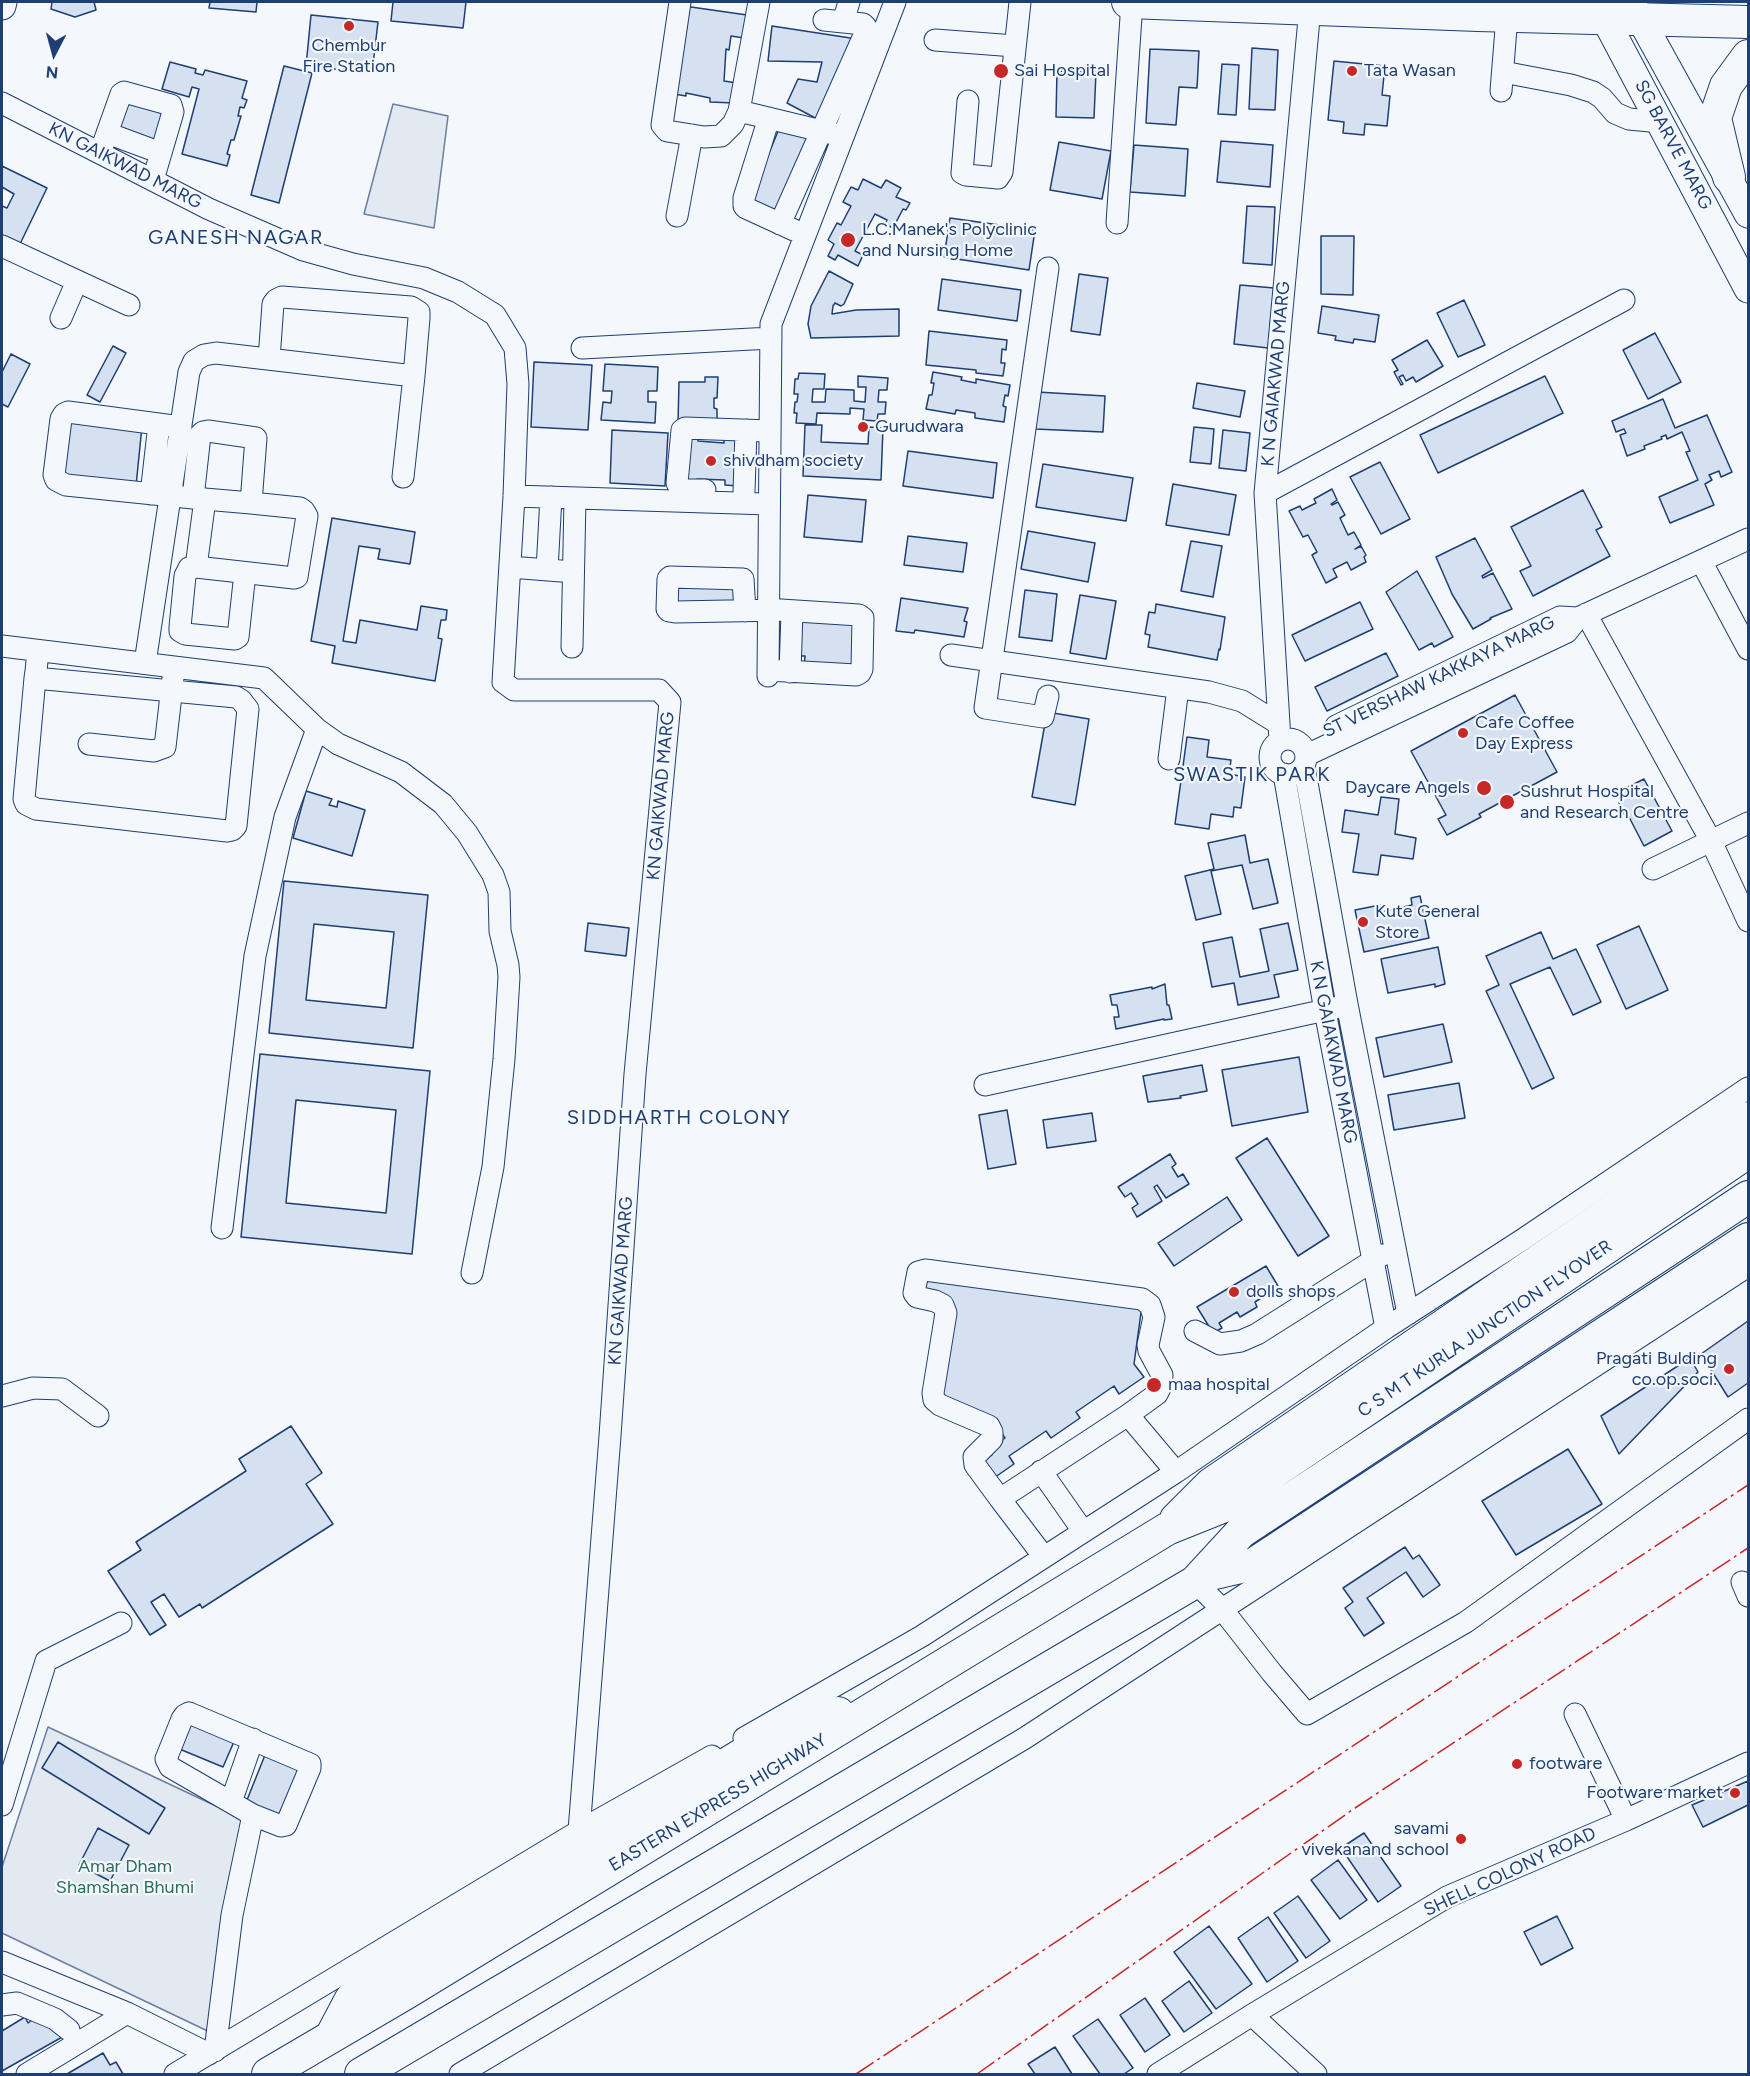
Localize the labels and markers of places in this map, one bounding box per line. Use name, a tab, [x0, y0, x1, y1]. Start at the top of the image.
marker: Chembur Fire Station	[342, 19, 356, 33]
place label: Chembur Fire Station	[303, 35, 395, 78]
place label: Sai Hospital	[1014, 60, 1110, 82]
place label: Tata Wasan	[1364, 60, 1456, 82]
marker: Sai Hospital	[992, 62, 1010, 80]
marker: Tata Wasan	[1345, 64, 1359, 78]
place label: L.C.Manek's Polyclinic and Nursing Home	[862, 219, 1037, 262]
marker: L.C.Manek's Polyclinic and Nursing Home	[839, 231, 857, 249]
place label: Gurudwara	[875, 416, 964, 438]
marker: Gurudwara	[856, 420, 870, 434]
place label: shivdham society	[723, 450, 863, 472]
marker: shivdham society	[704, 454, 718, 468]
place label: Cafe Coffee Day Express	[1475, 712, 1574, 754]
marker: Cafe Coffee Day Express	[1456, 726, 1470, 740]
place label: Daycare Angels	[1345, 777, 1470, 799]
marker: Daycare Angels	[1475, 779, 1493, 797]
place label: Sushrut Hospital and Research Centre	[1520, 781, 1689, 824]
marker: Sushrut Hospital and Research Centre	[1498, 793, 1516, 811]
place label: Kute General Store	[1375, 901, 1480, 944]
marker: Kute General Store	[1356, 915, 1370, 929]
place label: dolls shops	[1246, 1281, 1336, 1303]
marker: dolls shops	[1227, 1285, 1241, 1299]
place label: Pragati Bulding co.op.soci.	[1596, 1348, 1717, 1390]
marker: Pragati Bulding co.op.soci.	[1722, 1362, 1736, 1376]
place label: maa hospital	[1168, 1374, 1270, 1396]
marker: maa hospital	[1145, 1376, 1163, 1394]
place label: footware	[1529, 1753, 1602, 1775]
marker: footware	[1510, 1757, 1524, 1771]
place label: Footware market	[1586, 1782, 1723, 1804]
marker: Footware market	[1728, 1786, 1742, 1800]
place label: savami vivekanand school	[1301, 1818, 1449, 1860]
marker: savami vivekanand school	[1454, 1832, 1468, 1846]

